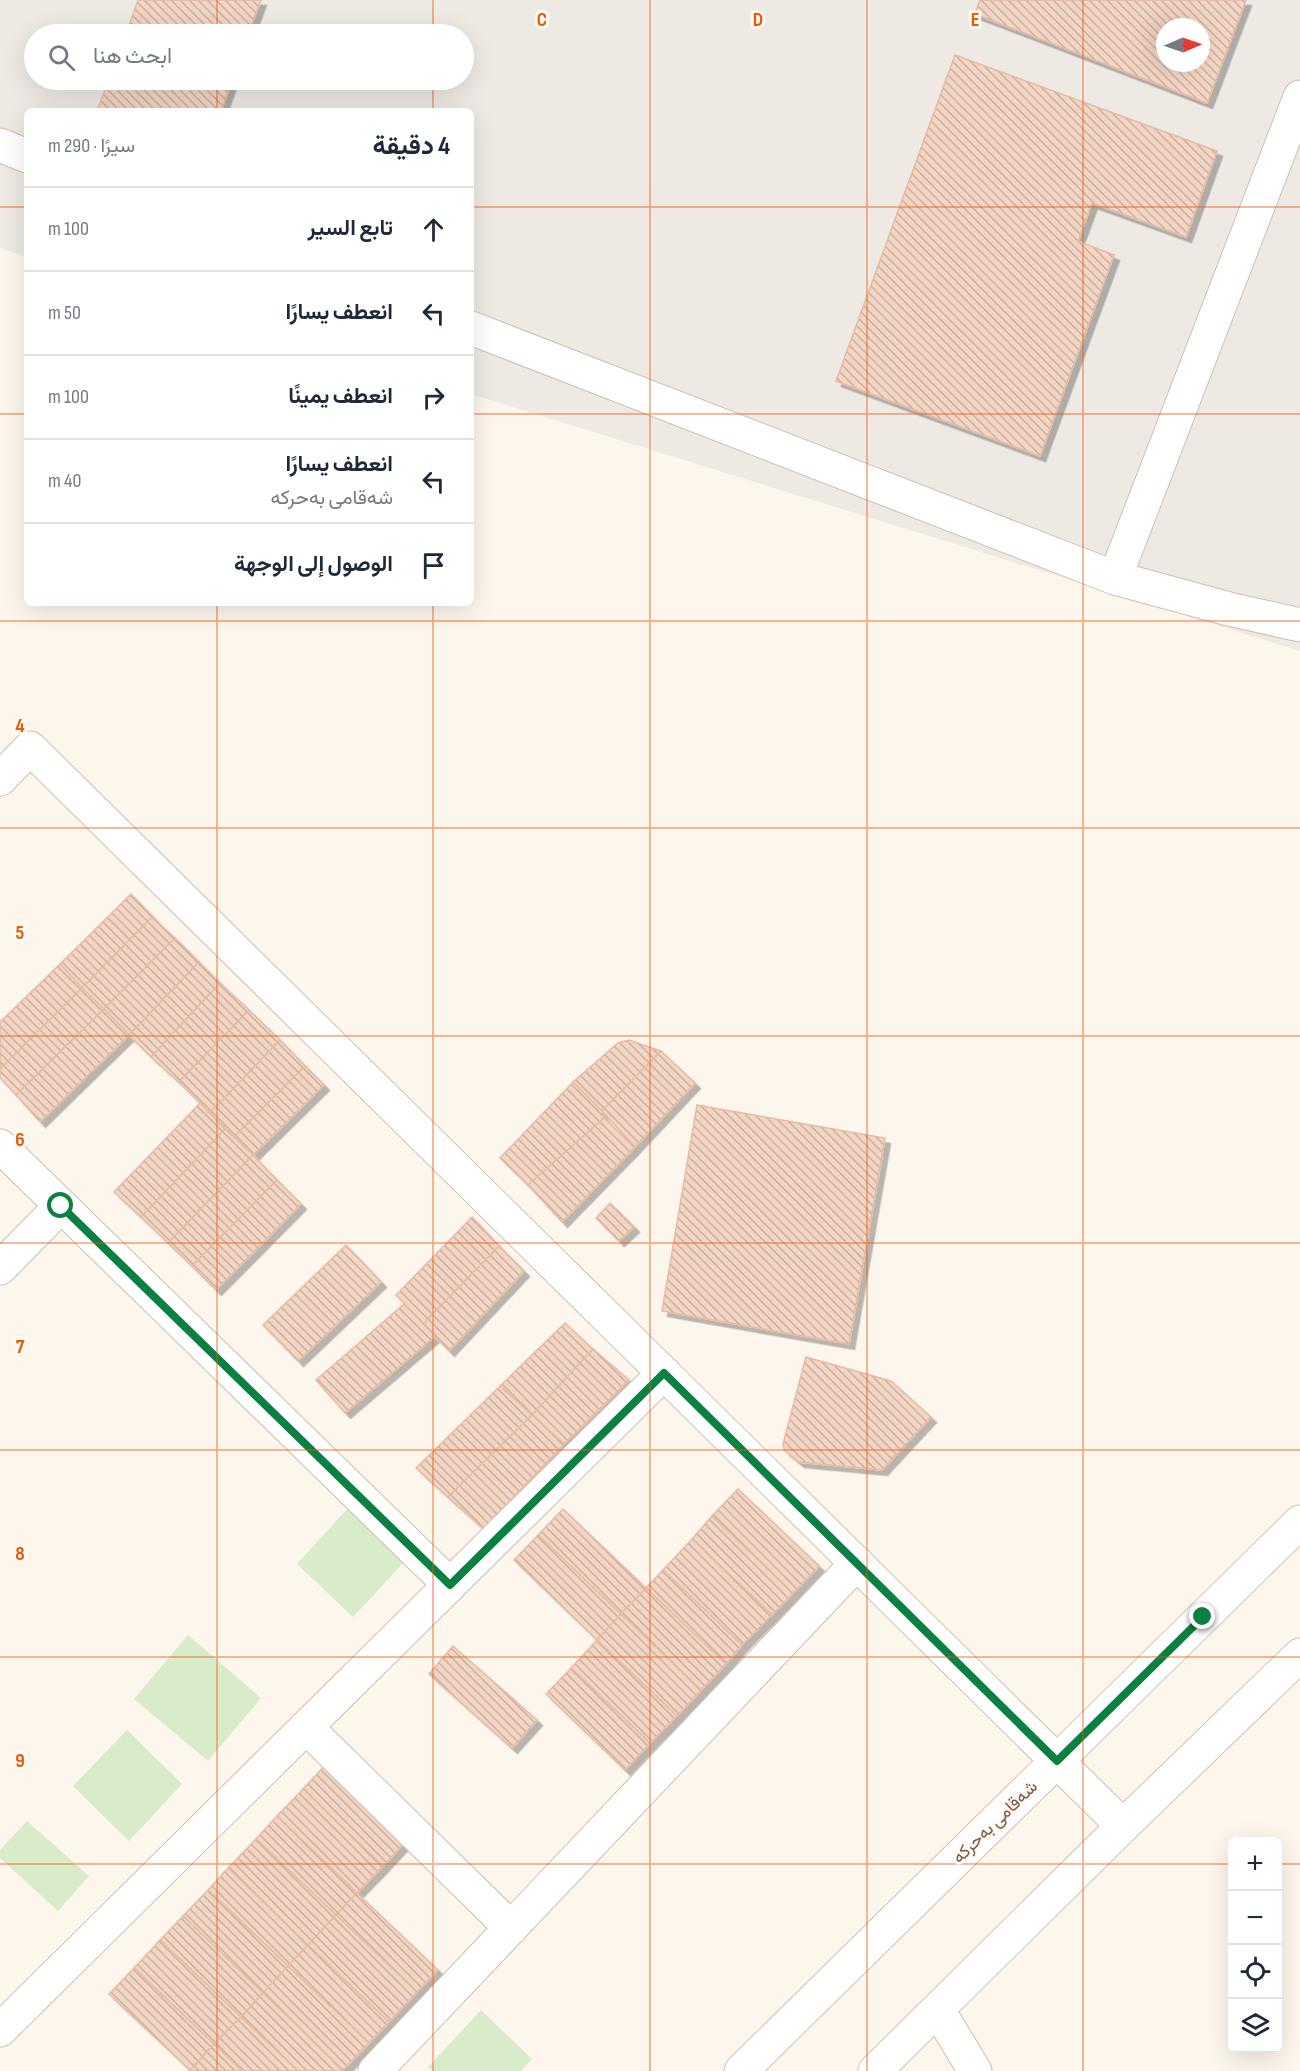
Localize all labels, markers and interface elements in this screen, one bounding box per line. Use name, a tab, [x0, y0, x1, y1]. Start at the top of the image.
text: C	[537, 8, 547, 32]
text: D	[753, 8, 763, 32]
text: E	[971, 8, 979, 32]
north arrow	[1156, 18, 1210, 72]
search box	[24, 24, 474, 90]
icon: search	[45, 41, 78, 74]
text: ابحث هنا	[93, 43, 172, 70]
text: 4 دقيقة	[373, 131, 450, 162]
text: سيرًا · 290 m	[48, 134, 135, 158]
icon: ahead	[417, 213, 450, 246]
text: تابع السير	[308, 215, 393, 242]
text: 100 m	[48, 217, 89, 241]
icon: left	[417, 297, 450, 330]
text: انعطف يسارًا	[285, 299, 393, 326]
text: 50 m	[48, 301, 81, 325]
icon: right	[417, 381, 450, 414]
text: انعطف يمينًا	[288, 383, 393, 410]
text: 100 m	[48, 385, 89, 409]
text: انعطف يسارًا	[285, 451, 393, 478]
icon: left	[417, 465, 450, 498]
text: 40 m	[48, 469, 81, 493]
text: شەقامی بەحرکە	[270, 486, 393, 510]
icon: arrive	[417, 549, 450, 582]
text: الوصول إلى الوجهة	[234, 551, 393, 578]
text: 4	[15, 714, 25, 738]
text: 5	[16, 921, 25, 945]
text: 6	[15, 1128, 25, 1152]
route start	[47, 1192, 73, 1218]
text: 7	[16, 1335, 25, 1359]
text: 8	[15, 1542, 25, 1566]
route end	[1189, 1603, 1215, 1629]
text: 9	[15, 1749, 25, 1773]
street label: شەقامی بەحرکە	[948, 1776, 1042, 1868]
map controls	[1228, 1837, 1282, 2053]
button: +	[1228, 1837, 1282, 1891]
button: −	[1228, 1891, 1282, 1945]
button: locate	[1228, 1945, 1282, 1999]
button: layers	[1228, 1999, 1282, 2053]

